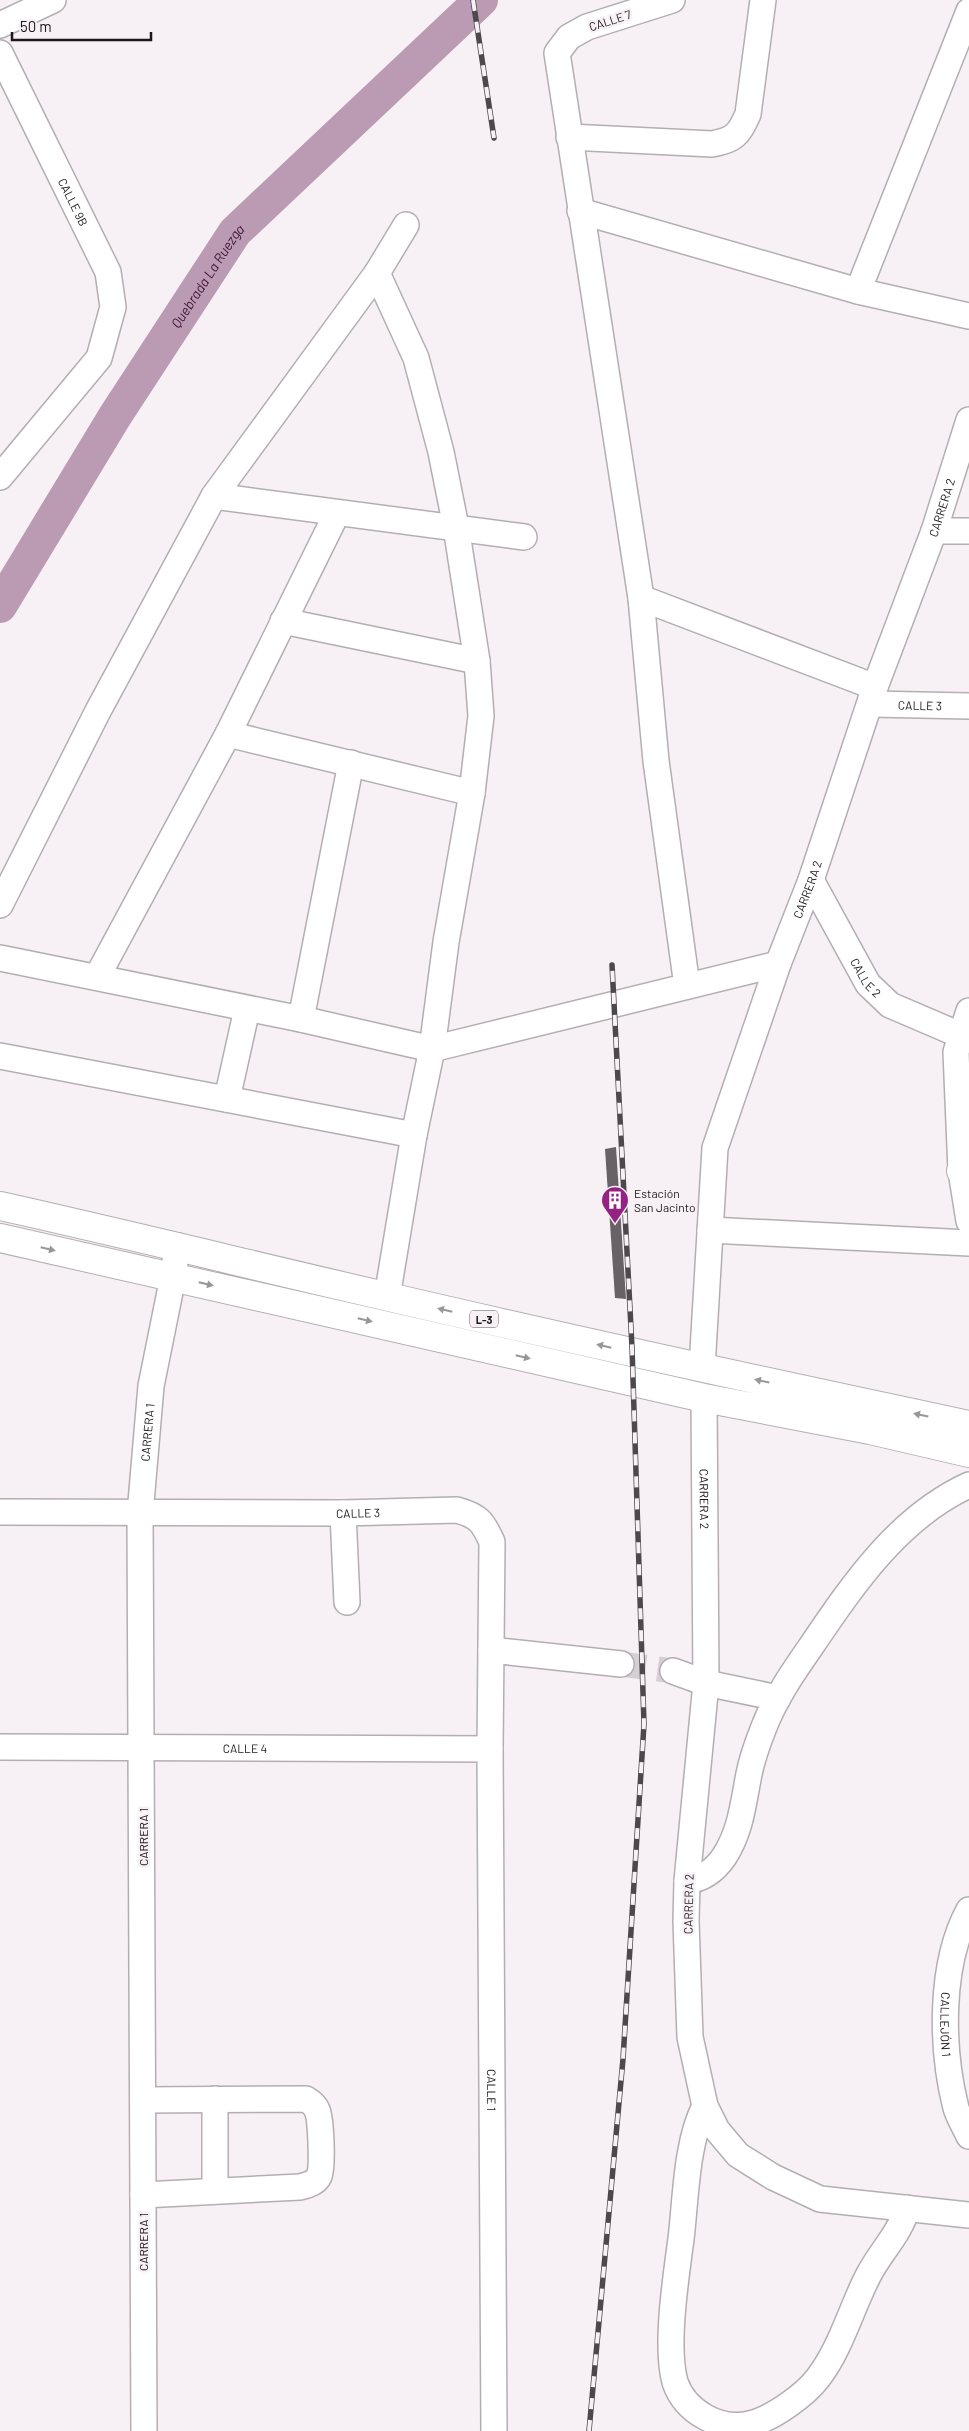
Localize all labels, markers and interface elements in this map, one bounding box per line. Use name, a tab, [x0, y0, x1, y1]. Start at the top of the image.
street label: CALLE 7	[587, 7, 633, 33]
scale bar	[12, 10, 151, 42]
text: 50 m	[20, 17, 52, 35]
street label: CALLE 9B	[56, 176, 91, 228]
water label: Quebrada La Ruezga	[167, 220, 247, 331]
street label: CARRERA 2	[926, 476, 957, 539]
street label: CALLE 3	[898, 698, 942, 712]
street label: CARRERA 2	[790, 859, 824, 920]
street label: CALLE 2	[848, 955, 884, 1000]
building icon: Estación San Jacinto	[600, 1185, 630, 1224]
place label: Estación San Jacinto	[634, 1186, 696, 1214]
one-way arrow	[40, 1245, 56, 1253]
one-way arrow	[199, 1280, 214, 1288]
one-way arrow	[438, 1306, 453, 1314]
road number: L-3	[470, 1310, 498, 1328]
one-way arrow	[357, 1316, 372, 1324]
one-way arrow	[596, 1342, 611, 1350]
one-way arrow	[515, 1353, 530, 1361]
one-way arrow	[755, 1377, 770, 1385]
street label: CARRERA 1	[138, 1403, 156, 1462]
one-way arrow	[914, 1411, 929, 1419]
street label: CARRERA 2	[697, 1469, 712, 1529]
street label: CALLE 3	[336, 1505, 380, 1520]
street label: CALLE 4	[223, 1741, 267, 1755]
street label: CARRERA 1	[136, 1808, 150, 1866]
street label: CARRERA 2	[680, 1874, 696, 1934]
street label: CALLEJÓN 1	[938, 1992, 954, 2057]
street label: CALLE 1	[485, 2069, 499, 2111]
street label: CARRERA 1	[136, 2213, 150, 2271]

